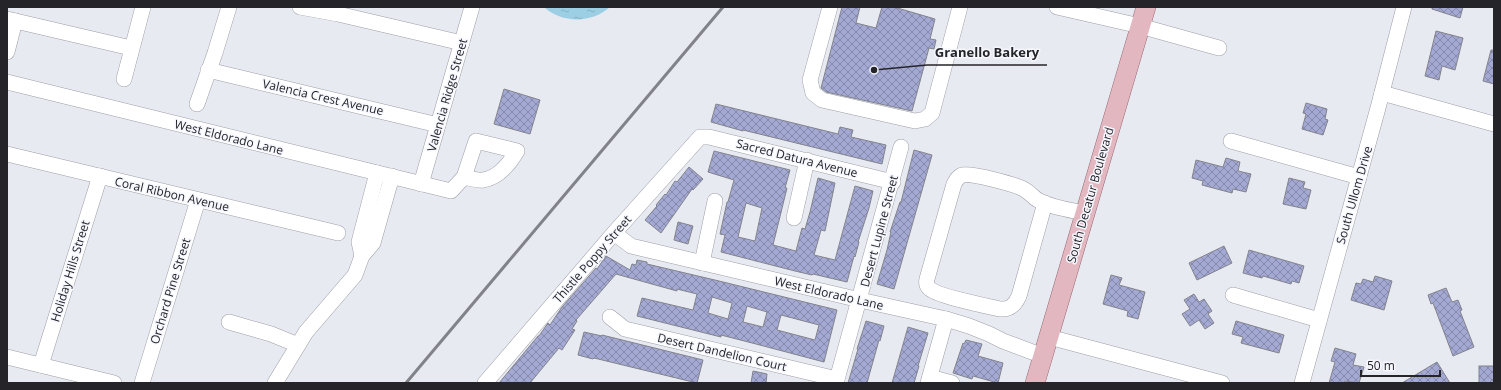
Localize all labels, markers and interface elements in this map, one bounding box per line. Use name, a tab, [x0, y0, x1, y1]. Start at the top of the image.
street label: Valencia Ridge Street	[423, 36, 471, 154]
callout: Granello Bakery	[927, 40, 1047, 65]
text: Granello Bakery	[935, 43, 1040, 61]
street label: Valencia Crest Avenue	[261, 75, 385, 119]
street label: West Eldorado Lane	[173, 115, 285, 159]
street label: South Decatur Boulevard	[1062, 125, 1118, 265]
street label: Sacred Datura Avenue	[735, 135, 860, 181]
street label: South Ullom Drive	[1332, 144, 1376, 246]
street label: Coral Ribbon Avenue	[113, 173, 231, 216]
street label: Desert Lupine Street	[856, 173, 902, 289]
street label: Thistle Poppy Street	[549, 211, 635, 307]
street label: Holiday Hills Street	[46, 218, 94, 324]
street label: Orchard Pine Street	[146, 236, 194, 346]
street label: West Eldorado Lane	[773, 272, 885, 314]
street label: Desert Dandelion Court	[656, 329, 788, 375]
scale bar	[1361, 352, 1440, 378]
text: 50 m	[1367, 357, 1395, 374]

